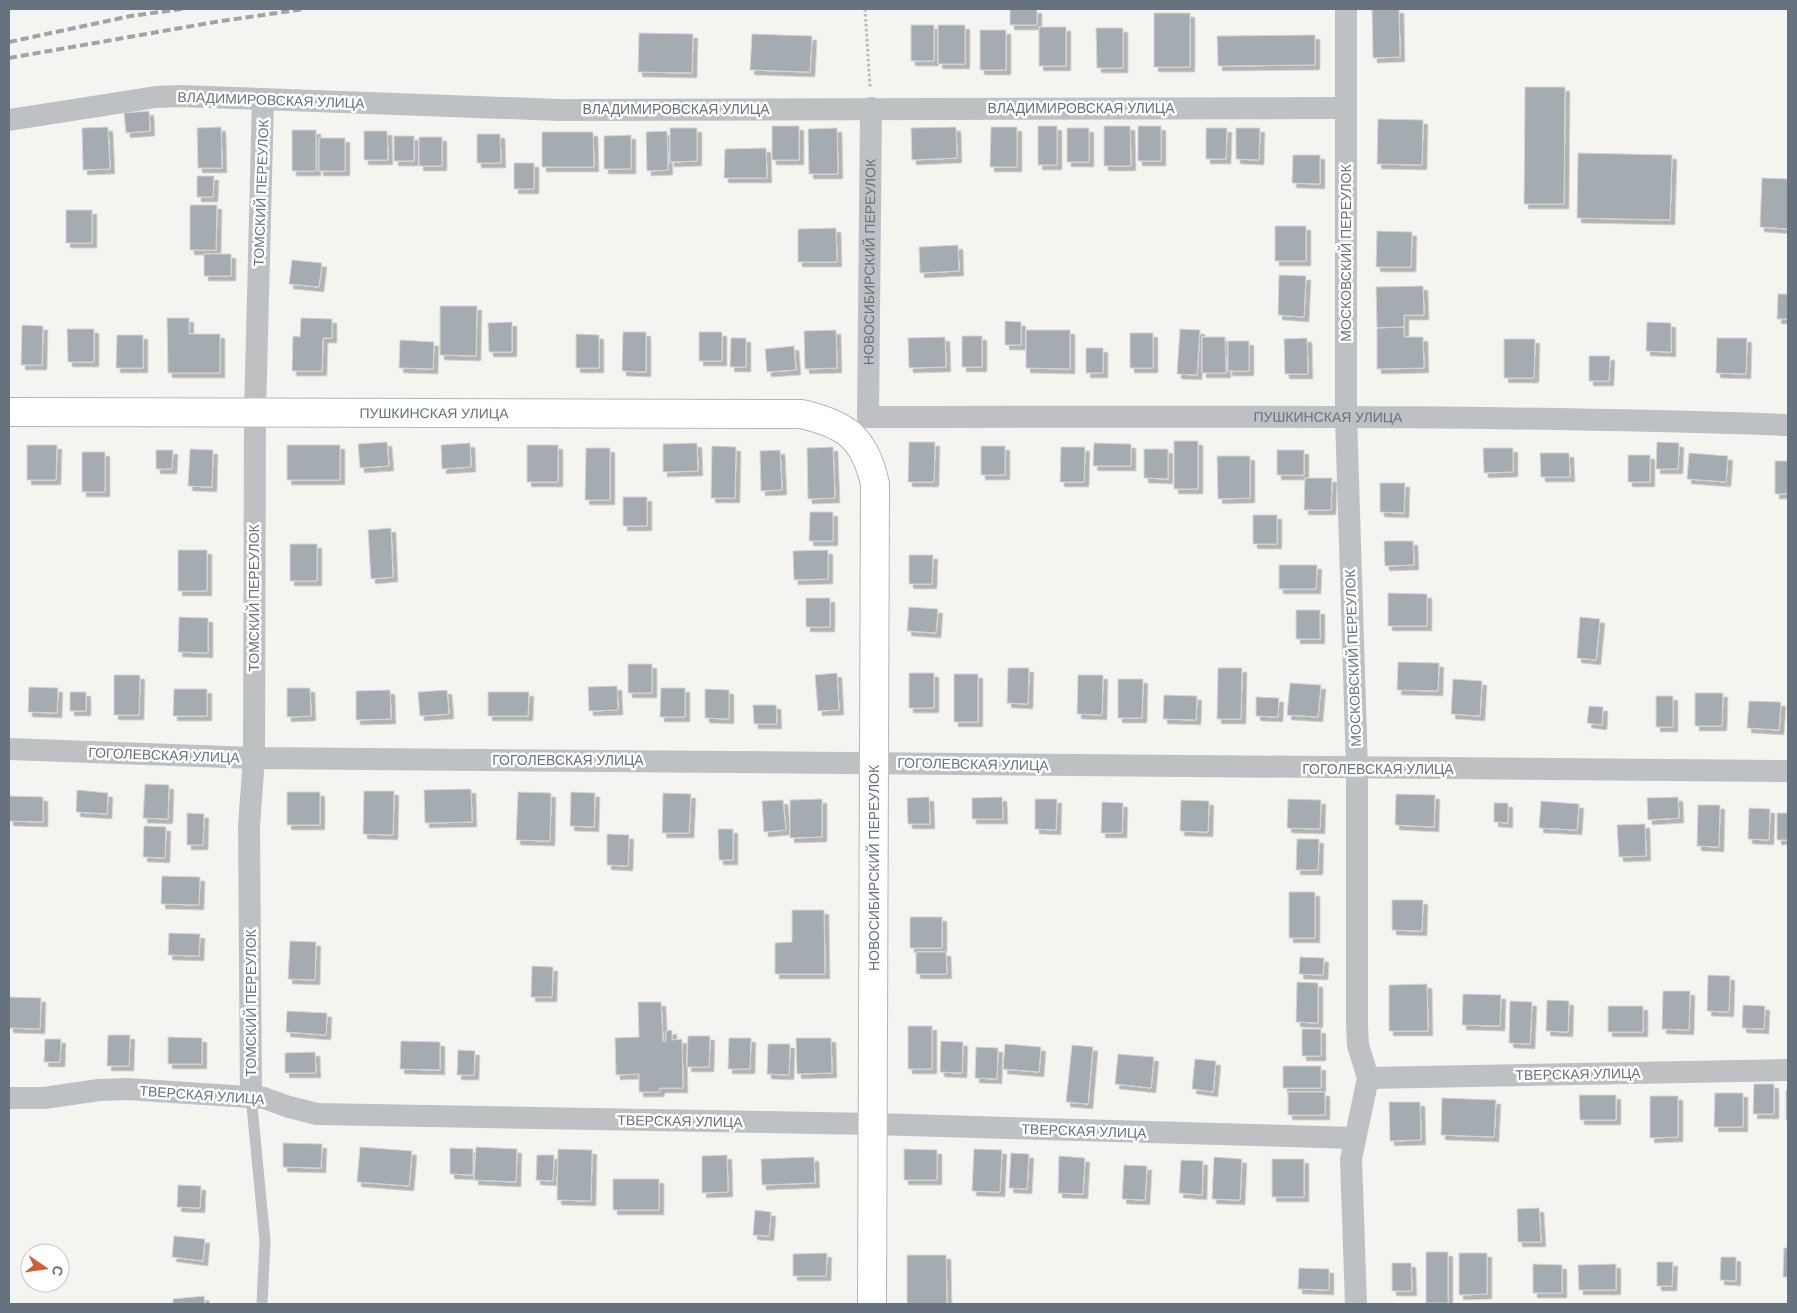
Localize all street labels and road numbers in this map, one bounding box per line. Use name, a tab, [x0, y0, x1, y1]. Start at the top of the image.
street label: ВЛАДИМИРОВСКАЯ УЛИЦА	[177, 88, 365, 112]
street label: ВЛАДИМИРОВСКАЯ УЛИЦА	[987, 99, 1175, 117]
street label: ВЛАДИМИРОВСКАЯ УЛИЦА	[582, 100, 770, 118]
street label: ТОМСКИЙ ПЕРЕУЛОК	[249, 118, 273, 267]
street label: НОВОСИБИРСКИЙ ПЕРЕУЛОК	[860, 158, 880, 365]
street label: МОСКОВСКИЙ ПЕРЕУЛОК	[1337, 164, 1355, 342]
street label: ПУШКИНСКАЯ УЛИЦА	[359, 404, 509, 422]
street label: ПУШКИНСКАЯ УЛИЦА	[1253, 408, 1403, 426]
street label: ТОМСКИЙ ПЕРЕУЛОК	[245, 523, 263, 672]
street label: МОСКОВСКИЙ ПЕРЕУЛОК	[1341, 568, 1365, 747]
street label: ГОГОЛЕВСКАЯ УЛИЦА	[88, 743, 241, 767]
street label: ГОГОЛЕВСКАЯ УЛИЦА	[492, 751, 644, 769]
street label: ГОГОЛЕВСКАЯ УЛИЦА	[897, 754, 1050, 774]
street label: ГОГОЛЕВСКАЯ УЛИЦА	[1302, 760, 1454, 778]
street label: НОВОСИБИРСКИЙ ПЕРЕУЛОК	[865, 764, 883, 971]
street label: ТОМСКИЙ ПЕРЕУЛОК	[242, 928, 260, 1077]
street label: ТВЕРСКАЯ УЛИЦА	[1515, 1064, 1641, 1084]
street label: ТВЕРСКАЯ УЛИЦА	[139, 1082, 266, 1108]
street label: ТВЕРСКАЯ УЛИЦА	[617, 1111, 743, 1131]
street label: ТВЕРСКАЯ УЛИЦА	[1021, 1120, 1148, 1142]

